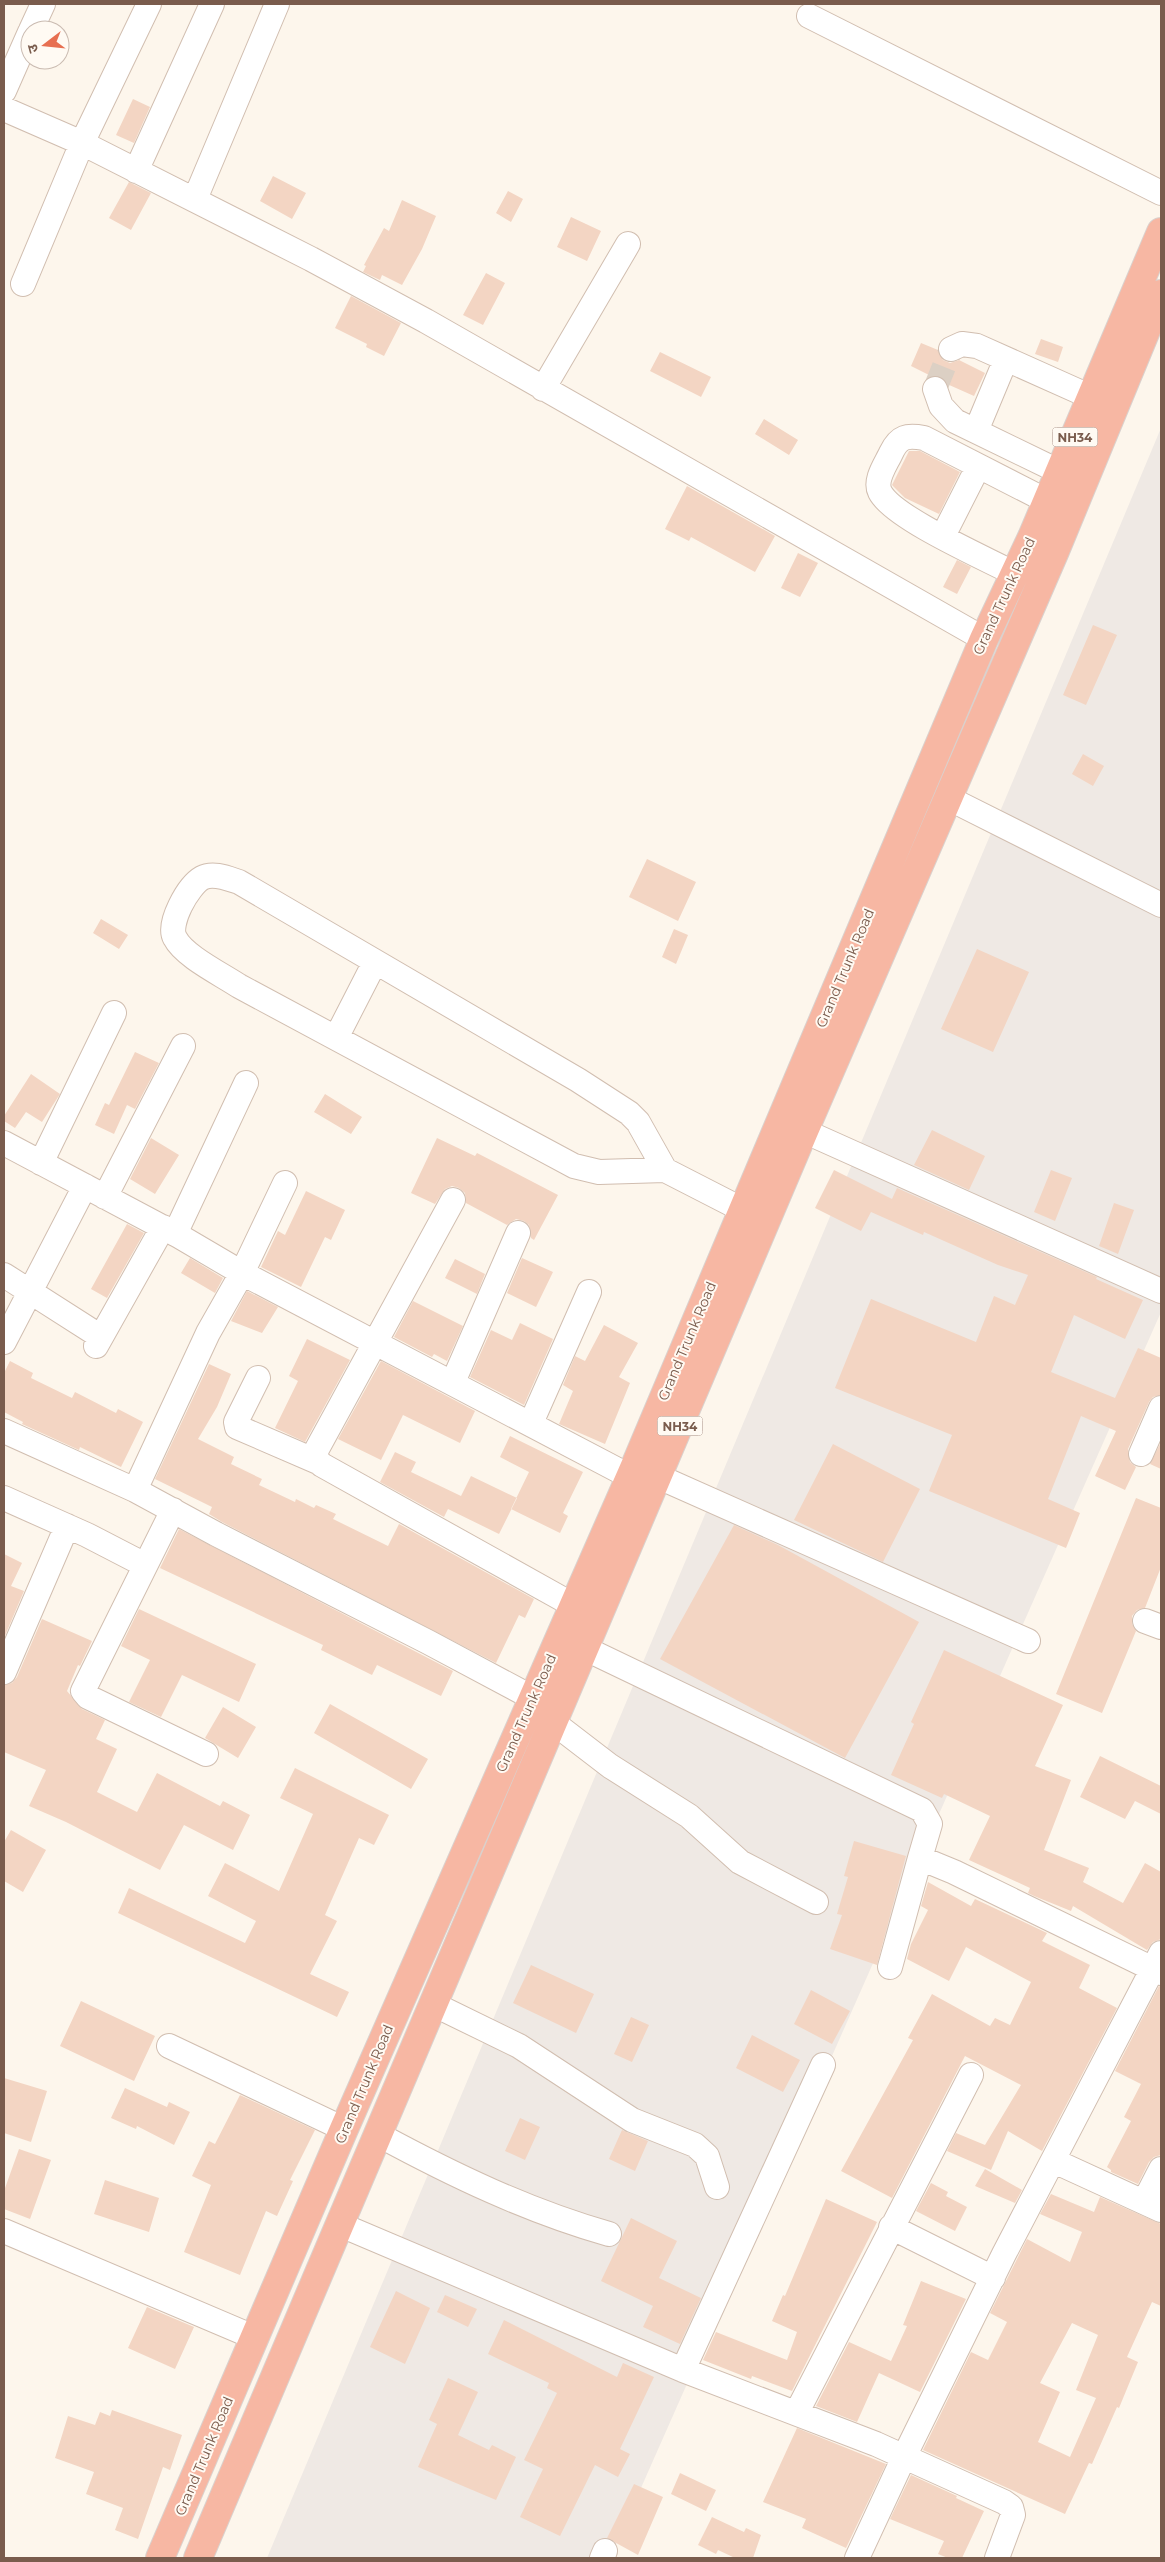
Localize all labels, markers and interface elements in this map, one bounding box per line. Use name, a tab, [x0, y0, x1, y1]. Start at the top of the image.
north arrow	[20, 20, 70, 70]
text: उ	[23, 41, 42, 55]
road number: NH34	[1052, 428, 1098, 447]
street label: Grand Trunk Road	[969, 534, 1039, 658]
street label: Grand Trunk Road	[812, 906, 878, 1030]
street label: Grand Trunk Road	[654, 1279, 720, 1403]
road number: NH34	[658, 1416, 702, 1435]
street label: Grand Trunk Road	[492, 1651, 560, 1775]
street label: Grand Trunk Road	[331, 2022, 397, 2146]
street label: Grand Trunk Road	[171, 2394, 237, 2518]

